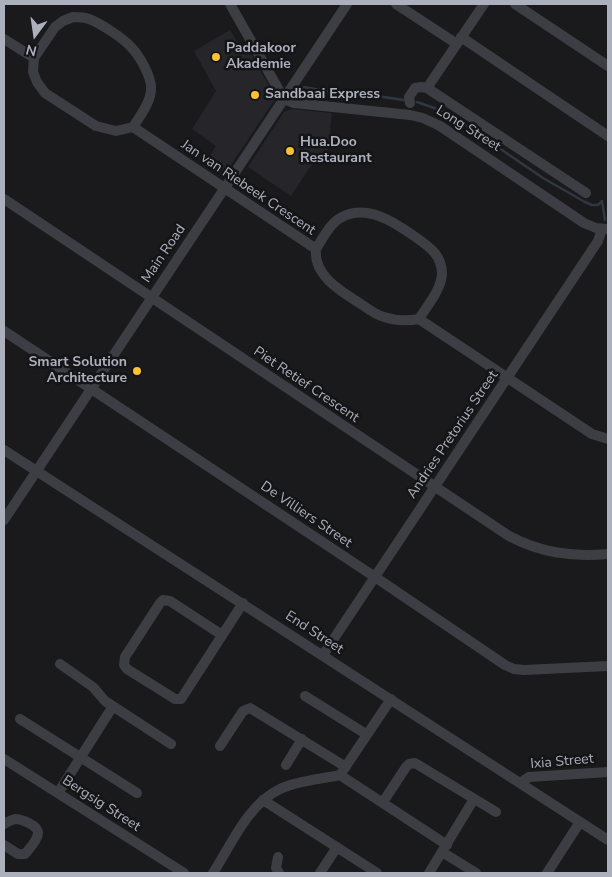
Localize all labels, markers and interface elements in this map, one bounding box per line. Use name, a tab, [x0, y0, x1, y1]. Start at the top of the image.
north arrow	[10, 10, 60, 60]
text: N	[24, 40, 39, 61]
place label: Paddakoor Akademie	[226, 41, 296, 74]
marker: Paddakoor Akademie	[210, 51, 222, 63]
place label: Sandbaai Express	[265, 87, 380, 103]
marker: Sandbaai Express	[249, 89, 261, 101]
street label: Long Street	[432, 102, 504, 156]
place label: Hua.Doo Restaurant	[300, 135, 372, 168]
street label: Jan van Riebeek Crescent	[178, 137, 318, 239]
marker: Hua.Doo Restaurant	[284, 145, 296, 157]
street label: Main Road	[138, 222, 190, 286]
street label: Piet Retief Crescent	[250, 343, 362, 427]
place label: Smart Solution Architecture	[29, 355, 127, 388]
marker: Smart Solution Architecture	[131, 365, 143, 377]
street label: Andries Pretorius Street	[404, 368, 502, 502]
street label: De Villiers Street	[257, 478, 355, 552]
street label: End Street	[282, 608, 346, 658]
street label: Ixia Street	[530, 751, 594, 773]
street label: Bergsig Street	[59, 772, 143, 836]

